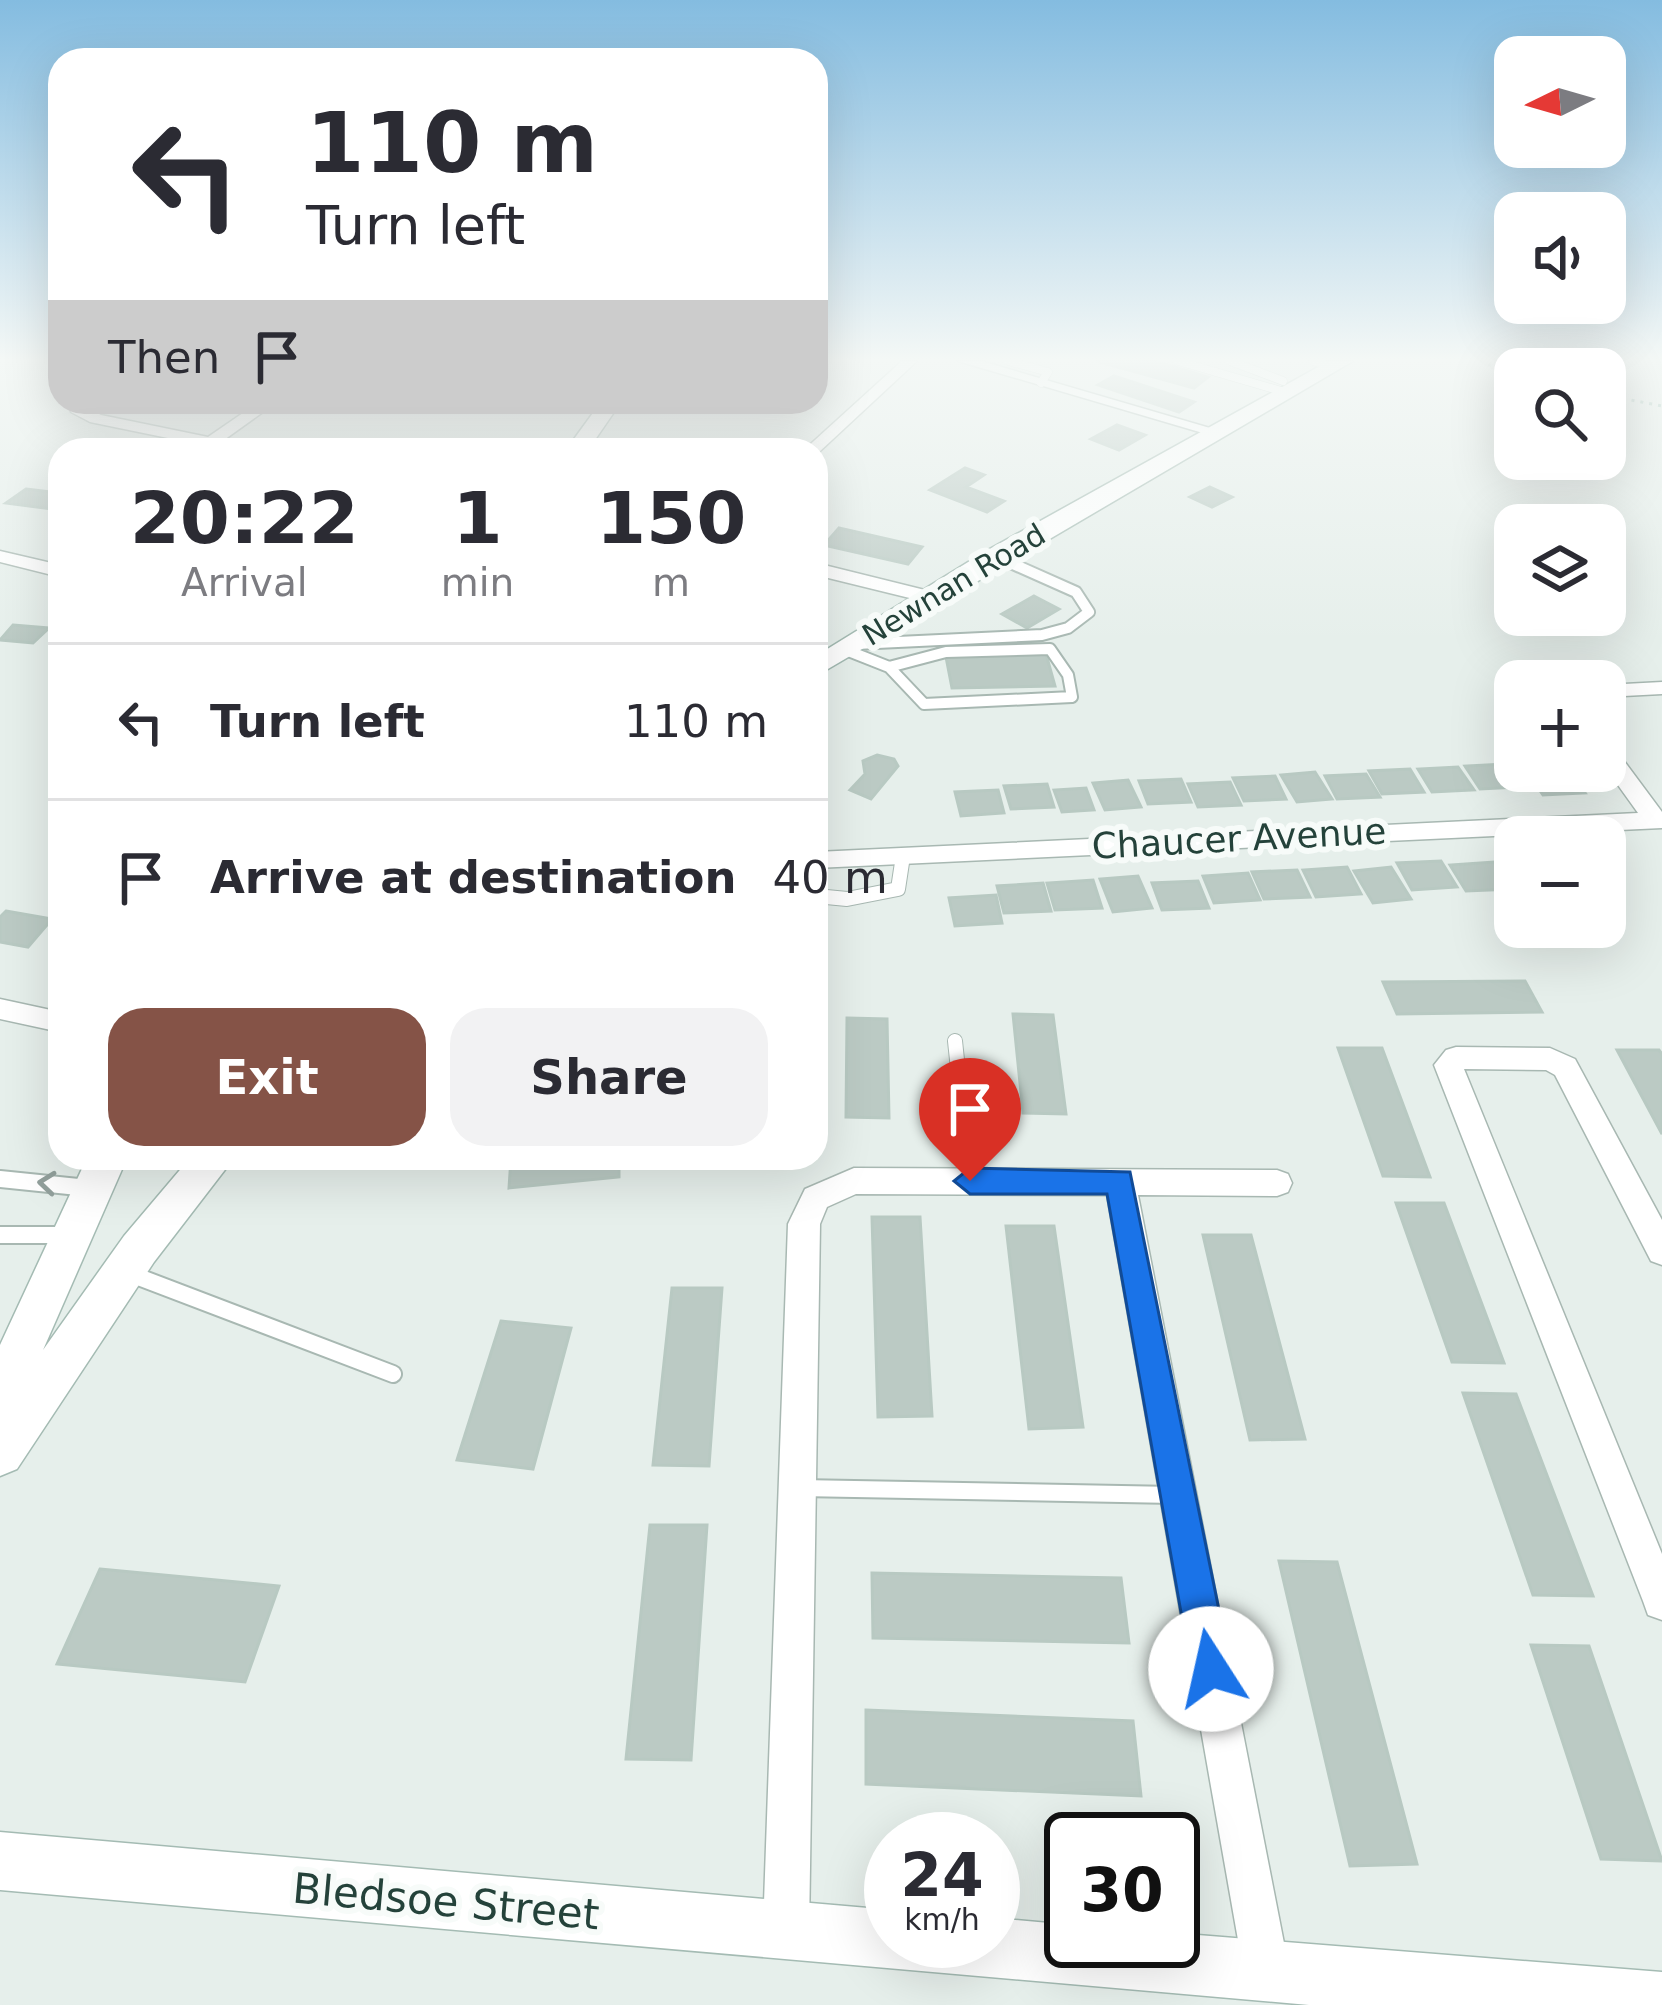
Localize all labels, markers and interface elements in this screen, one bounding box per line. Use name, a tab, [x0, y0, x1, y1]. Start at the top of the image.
north arrow	[1494, 36, 1626, 168]
map controls	[1494, 36, 1626, 948]
text: 110 m	[306, 94, 598, 192]
icon: left	[108, 96, 264, 252]
button: sound	[1494, 192, 1626, 324]
text: Turn left	[306, 194, 525, 257]
icon: arrive	[244, 324, 310, 390]
text: Then	[108, 331, 220, 384]
button: search	[1494, 348, 1626, 480]
text: 20:22	[130, 476, 359, 560]
text: 1	[452, 476, 502, 560]
text: 150	[596, 476, 746, 560]
button: layers	[1494, 504, 1626, 636]
street label: Newnan Road	[856, 516, 1051, 653]
text: Arrival	[181, 560, 308, 605]
text: min	[441, 560, 514, 605]
text: m	[652, 560, 690, 605]
button: +	[1494, 660, 1626, 792]
icon: left	[108, 689, 174, 755]
text: Turn left	[210, 695, 425, 748]
text: 110 m	[624, 695, 768, 748]
street label: Chaucer Avenue	[1091, 810, 1387, 867]
button: −	[1494, 816, 1626, 948]
icon: arrive	[108, 845, 174, 911]
text: Arrive at destination	[210, 851, 736, 904]
text: 40 m	[772, 851, 888, 904]
button: Exit	[108, 1008, 426, 1146]
button: Share	[450, 1008, 768, 1146]
pin	[919, 1058, 1021, 1181]
icon: arrive	[937, 1076, 1003, 1142]
one-way arrow	[37, 1171, 57, 1197]
position arrow	[1148, 1606, 1274, 1732]
speed limit sign: 30	[1044, 1812, 1200, 1968]
text: 24	[900, 1840, 984, 1910]
street label: Bledsoe Street	[291, 1864, 601, 1939]
text: km/h	[904, 1902, 980, 1937]

